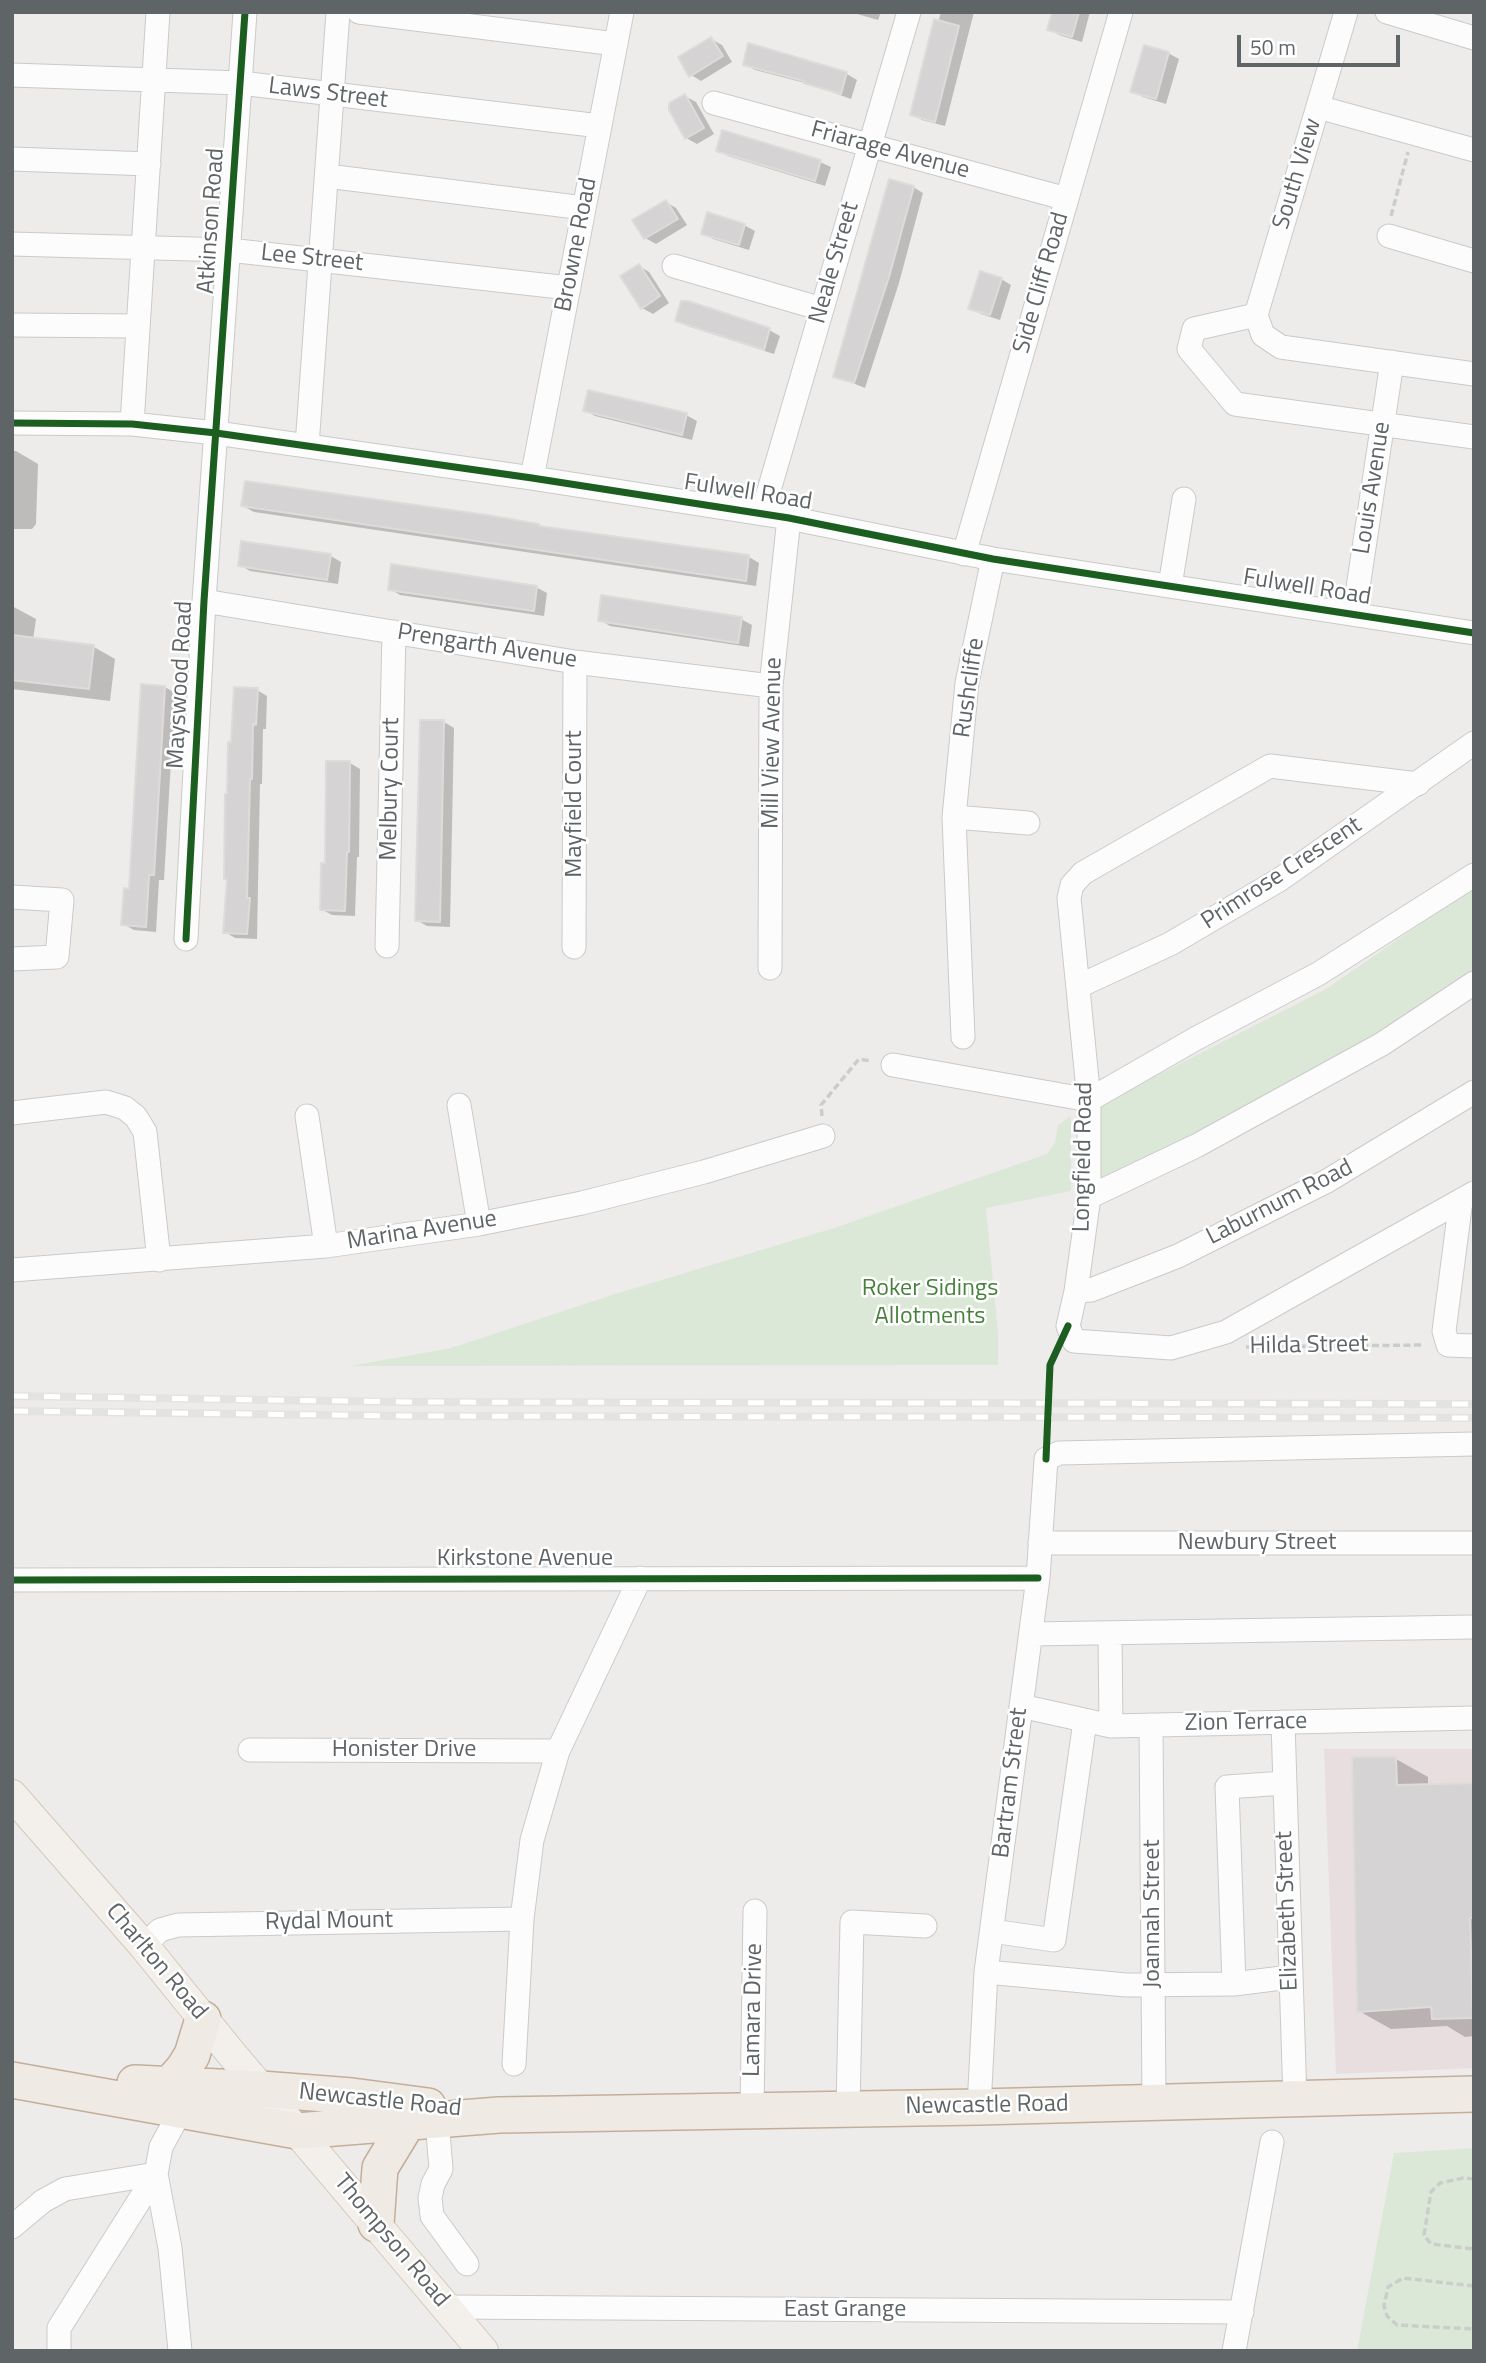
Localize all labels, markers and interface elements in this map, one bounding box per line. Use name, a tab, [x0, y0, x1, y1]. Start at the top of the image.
scale bar	[1241, 21, 1404, 65]
text: 50 m	[1250, 31, 1296, 63]
street label: Laws Street	[267, 72, 389, 116]
street label: South View	[1267, 115, 1329, 233]
street label: Friarage Avenue	[808, 116, 972, 186]
street label: Atkinson Road	[193, 147, 231, 295]
street label: Browne Road	[550, 176, 604, 314]
street label: Neale Street	[804, 199, 866, 327]
street label: Side Cliff Road	[1008, 209, 1076, 357]
street label: Lee Street	[259, 239, 365, 279]
street label: Louis Avenue	[1348, 420, 1398, 556]
street label: Fulwell Road	[682, 469, 814, 517]
street label: Fulwell Road	[1241, 564, 1373, 612]
street label: Mayswood Road	[162, 600, 200, 770]
street label: Prengarth Avenue	[395, 619, 579, 675]
street label: Rushcliffe	[949, 636, 991, 740]
street label: Mill View Avenue	[757, 657, 789, 829]
street label: Melbury Court	[375, 717, 407, 861]
street label: Mayfield Court	[561, 730, 589, 878]
street label: Primrose Crescent	[1197, 812, 1367, 936]
street label: Longfield Road	[1068, 1082, 1100, 1232]
street label: Laburnum Road	[1202, 1154, 1358, 1252]
street label: Marina Avenue	[345, 1205, 499, 1257]
park label: Roker Sidings Allotments	[862, 1275, 998, 1331]
street label: Hilda Street	[1249, 1331, 1369, 1361]
street label: Newbury Street	[1178, 1529, 1336, 1557]
street label: Kirkstone Avenue	[437, 1545, 613, 1573]
street label: Bartram Street	[988, 1706, 1034, 1860]
street label: Zion Terrace	[1184, 1708, 1308, 1738]
street label: Honister Drive	[332, 1736, 476, 1764]
street label: Elizabeth Street	[1271, 1830, 1305, 1992]
street label: Joannah Street	[1139, 1839, 1167, 1989]
street label: Charlton Road	[99, 1898, 213, 2026]
street label: Rydal Mount	[265, 1906, 393, 1938]
street label: Lamara Drive	[738, 1943, 770, 2077]
street label: Newcastle Road	[297, 2078, 463, 2124]
street label: Newcastle Road	[905, 2090, 1069, 2122]
street label: Thompson Road	[327, 2169, 455, 2313]
street label: East Grange	[784, 2296, 906, 2324]

